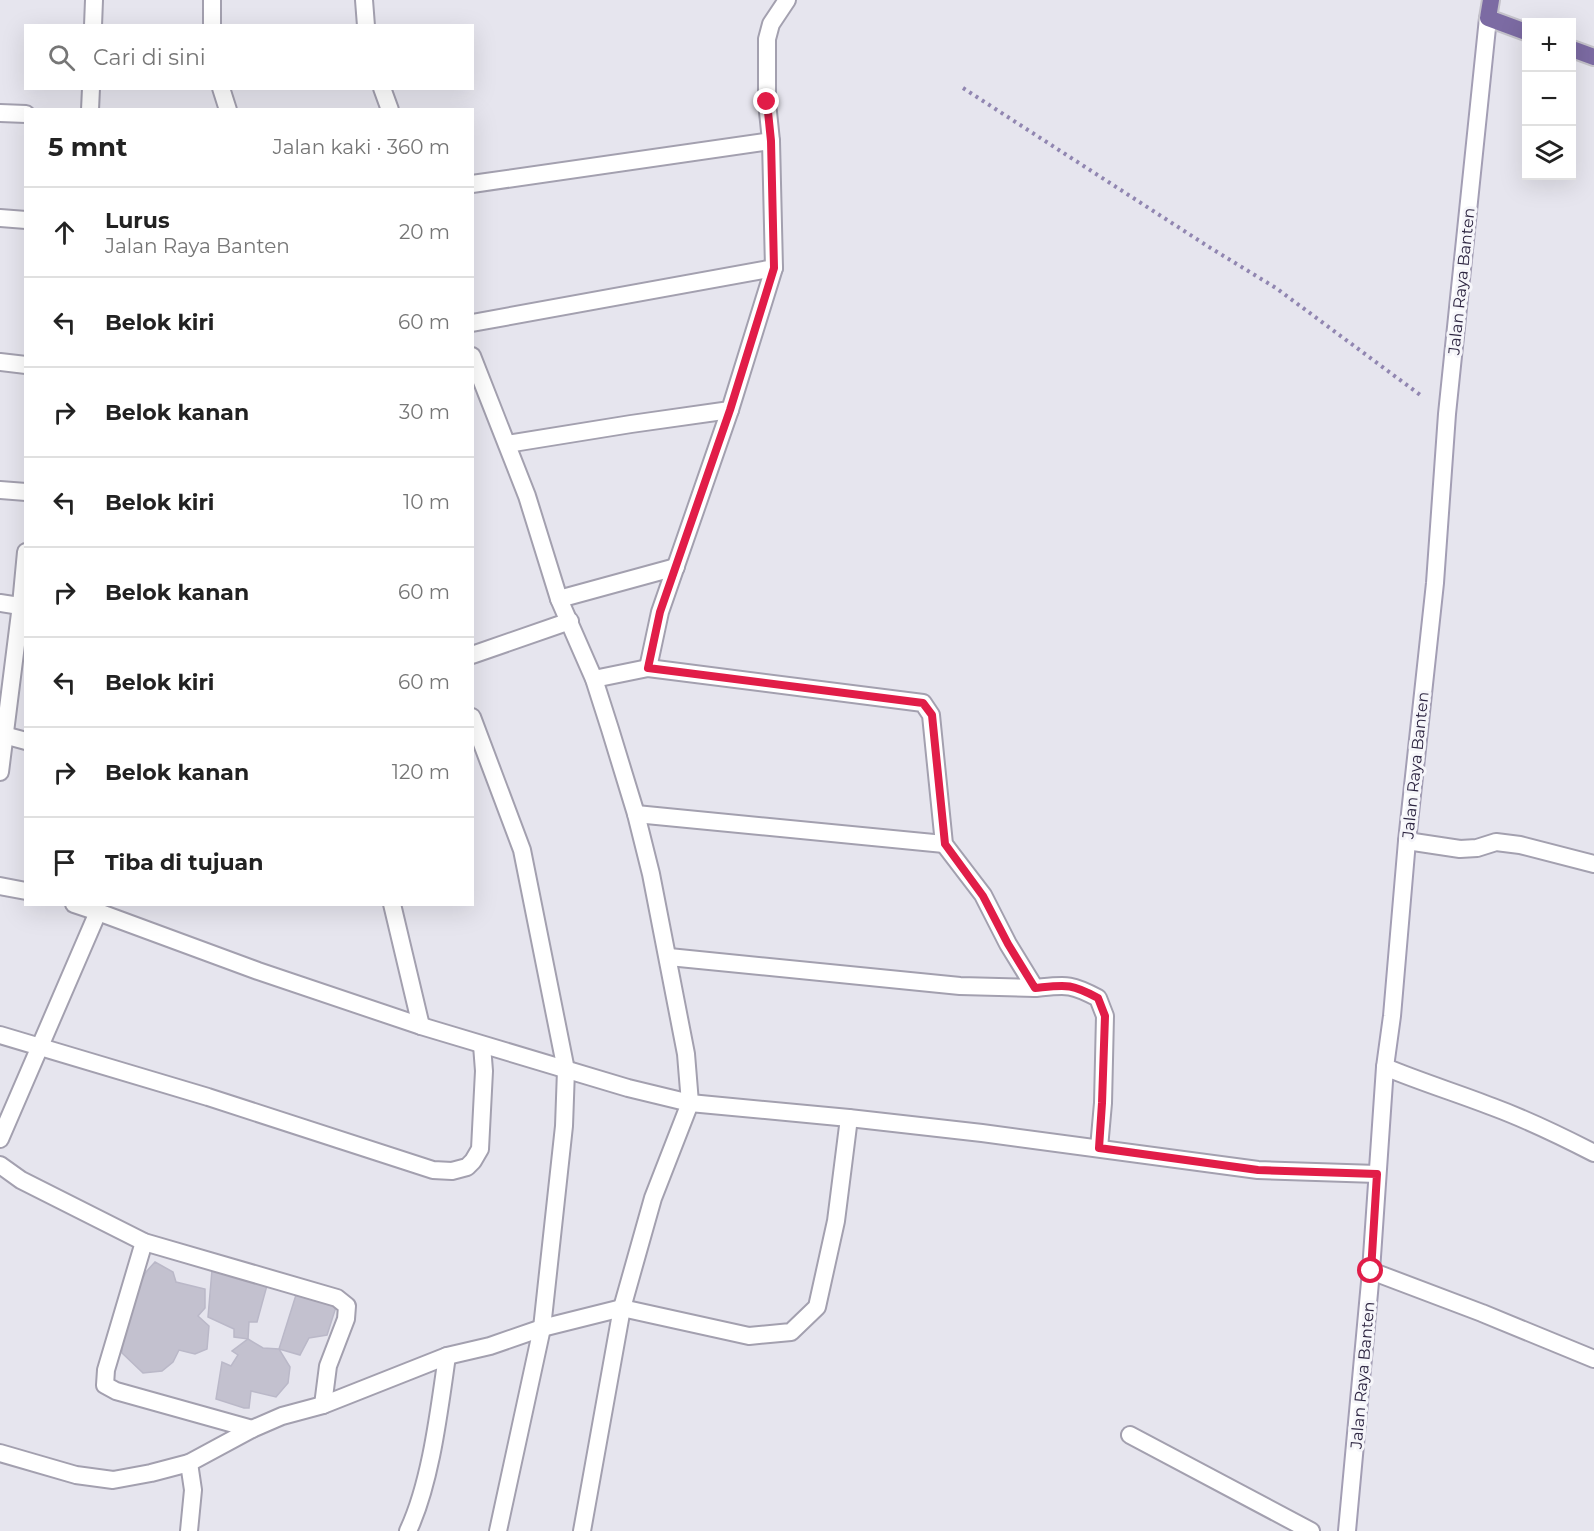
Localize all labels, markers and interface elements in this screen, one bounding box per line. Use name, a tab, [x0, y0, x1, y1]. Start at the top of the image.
map controls	[1522, 18, 1576, 180]
button: +	[1522, 18, 1576, 72]
search box	[24, 24, 474, 90]
icon: search	[45, 41, 78, 74]
text: Cari di sini	[93, 44, 206, 71]
button: −	[1522, 72, 1576, 126]
route end	[753, 88, 779, 114]
button: layers	[1522, 126, 1576, 180]
text: 5 mnt	[48, 131, 127, 163]
text: Jalan kaki · 360 m	[273, 135, 450, 159]
text: Lurus	[105, 207, 170, 234]
street label: Jalan Raya Banten	[1444, 207, 1479, 357]
icon: ahead	[48, 216, 81, 249]
text: 20 m	[399, 220, 450, 244]
text: Jalan Raya Banten	[105, 234, 290, 258]
icon: left	[48, 306, 81, 339]
text: Belok kiri	[105, 309, 214, 336]
text: 60 m	[398, 310, 450, 334]
icon: right	[48, 396, 81, 429]
text: Belok kanan	[105, 399, 249, 426]
text: 30 m	[399, 400, 450, 424]
icon: left	[48, 486, 81, 519]
text: Belok kiri	[105, 489, 214, 516]
text: 10 m	[403, 490, 450, 514]
icon: right	[48, 576, 81, 609]
text: Belok kanan	[105, 579, 249, 606]
text: 60 m	[398, 580, 450, 604]
icon: left	[48, 666, 81, 699]
text: Belok kiri	[105, 669, 214, 696]
text: 60 m	[398, 670, 450, 694]
street label: Jalan Raya Banten	[1398, 691, 1433, 841]
icon: right	[48, 756, 81, 789]
text: Belok kanan	[105, 759, 249, 786]
text: 120 m	[392, 760, 450, 784]
icon: arrive	[48, 846, 81, 879]
text: Tiba di tujuan	[105, 849, 263, 876]
route start	[1357, 1257, 1383, 1283]
street label: Jalan Raya Banten	[1347, 1301, 1378, 1451]

